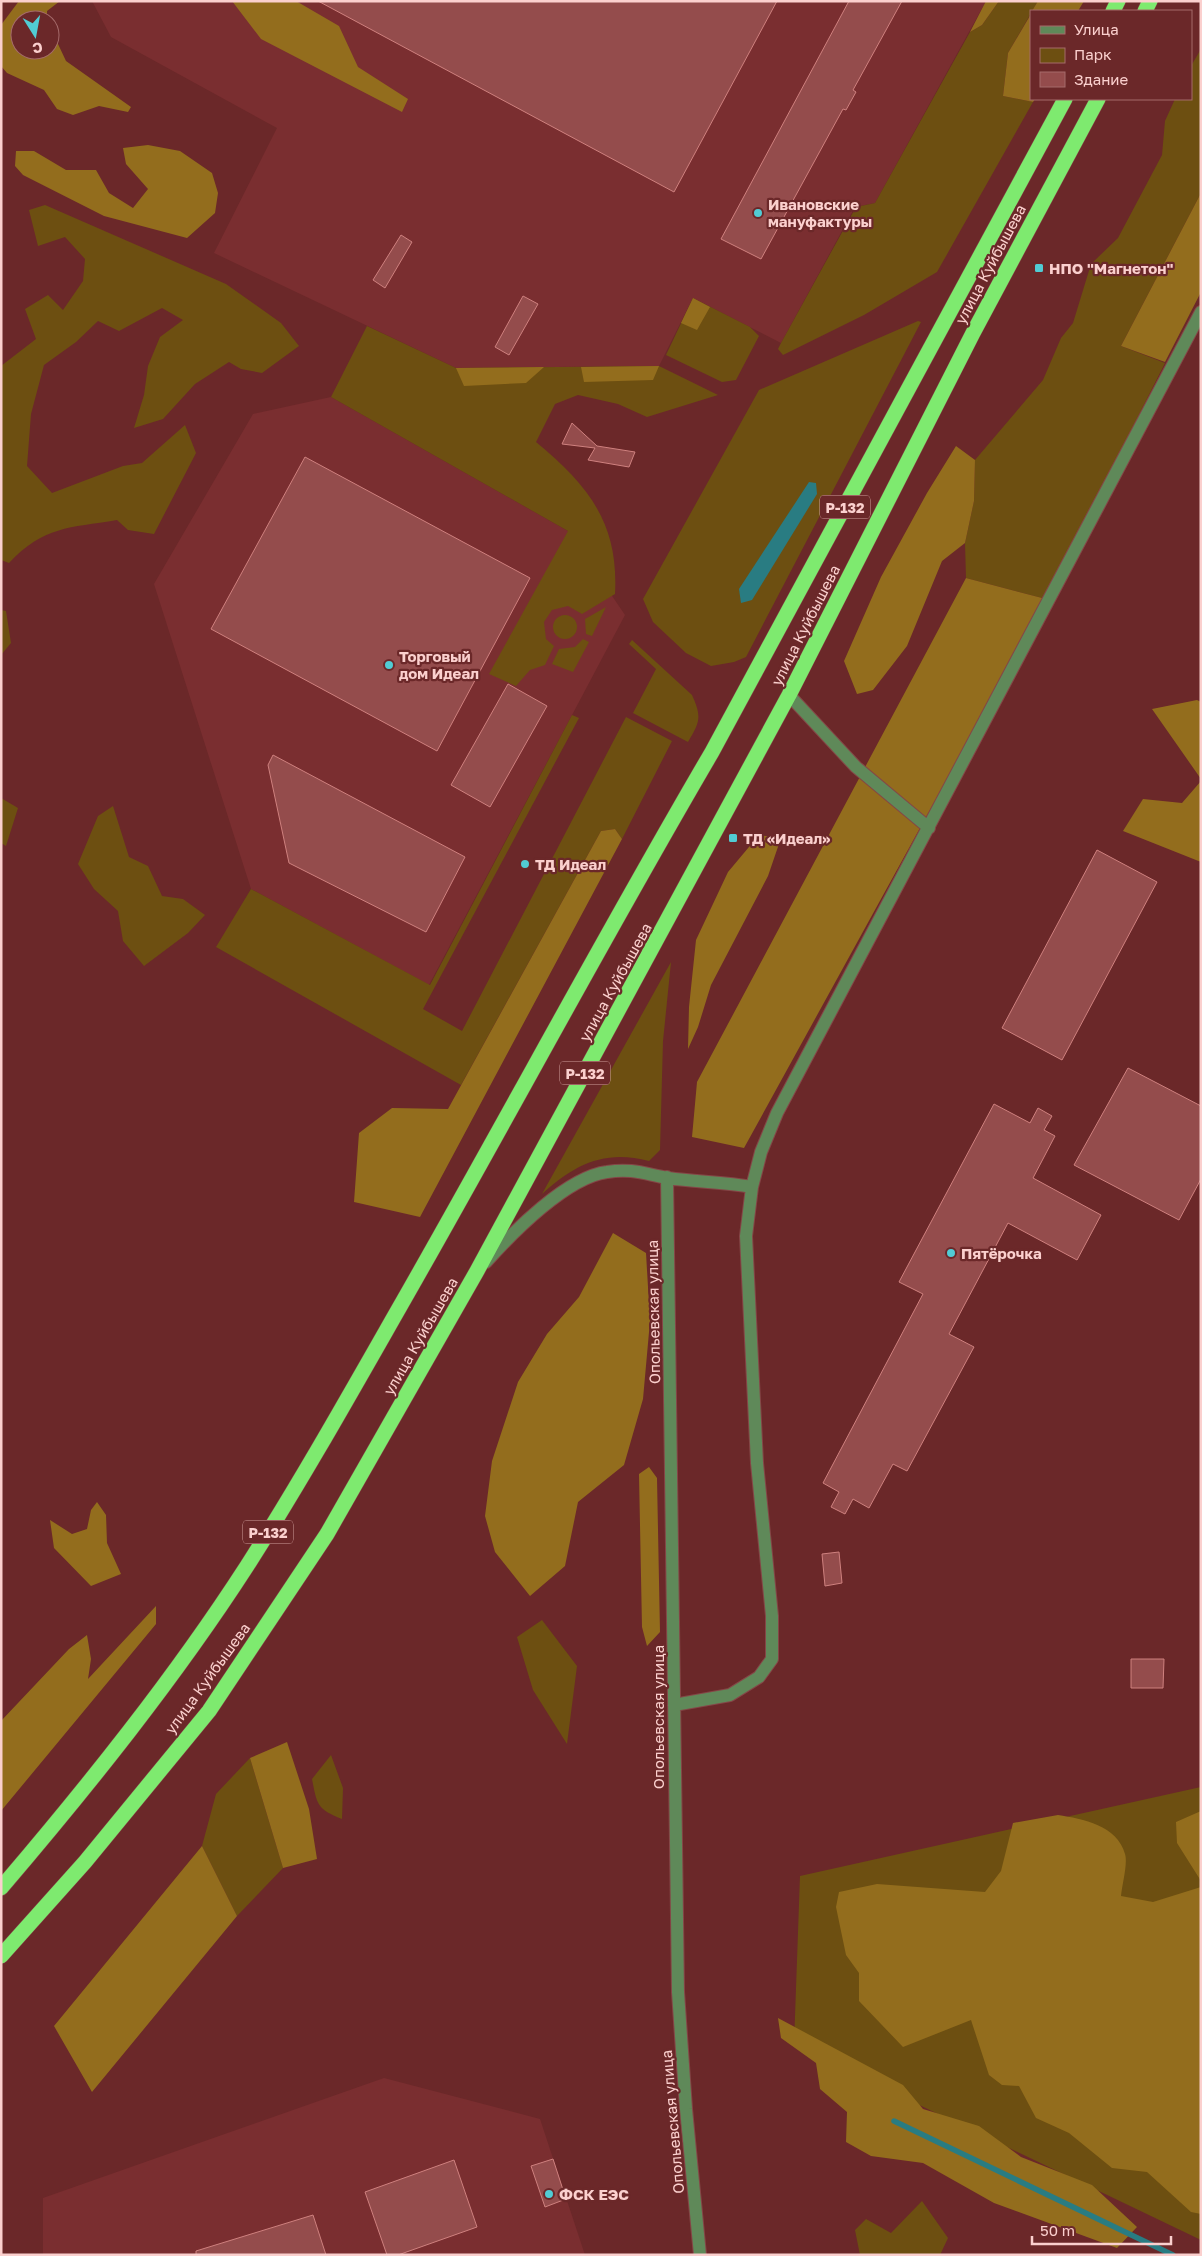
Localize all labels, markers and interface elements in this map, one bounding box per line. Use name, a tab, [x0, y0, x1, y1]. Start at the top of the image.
north arrow	[10, 10, 60, 60]
legend	[1030, 10, 1192, 100]
text: Улица	[1074, 20, 1119, 38]
text: С	[31, 39, 44, 58]
text: Парк	[1074, 45, 1112, 63]
text: Здание	[1074, 70, 1128, 88]
place label: Ивановские мануфактуры	[768, 195, 872, 230]
street label: улица Куйбышева	[951, 201, 1029, 327]
marker: Ивановские мануфактуры	[752, 207, 764, 219]
place label: НПО "Магнетон"	[1049, 259, 1173, 277]
marker: НПО "Магнетон"	[1033, 262, 1045, 274]
road number: Р-132	[820, 496, 870, 518]
street label: улица Куйбышева	[767, 562, 843, 688]
place label: Торговый дом Идеал	[399, 647, 479, 682]
marker: Торговый дом Идеал	[383, 659, 395, 671]
place label: ТД «Идеал»	[743, 829, 830, 847]
marker: ТД «Идеал»	[727, 832, 739, 844]
place label: ТД Идеал	[535, 855, 606, 873]
marker: ТД Идеал	[519, 858, 531, 870]
street label: улица Куйбышева	[575, 920, 655, 1044]
road number: Р-132	[560, 1062, 610, 1084]
street label: Опольевская улица	[643, 1240, 663, 1384]
place label: Пятёрочка	[961, 1244, 1042, 1262]
marker: Пятёрочка	[945, 1247, 957, 1259]
street label: улица Куйбышева	[379, 1274, 461, 1398]
road number: Р-132	[243, 1520, 293, 1544]
street label: улица Куйбышева	[161, 1619, 253, 1737]
street label: Опольевская улица	[649, 1645, 667, 1789]
street label: Опольевская улица	[657, 2049, 687, 2195]
place label: ФСК ЕЭС	[559, 2185, 629, 2203]
marker: ФСК ЕЭС	[543, 2188, 555, 2200]
scale bar	[1032, 2214, 1171, 2246]
text: 50 m	[1040, 2221, 1075, 2239]

